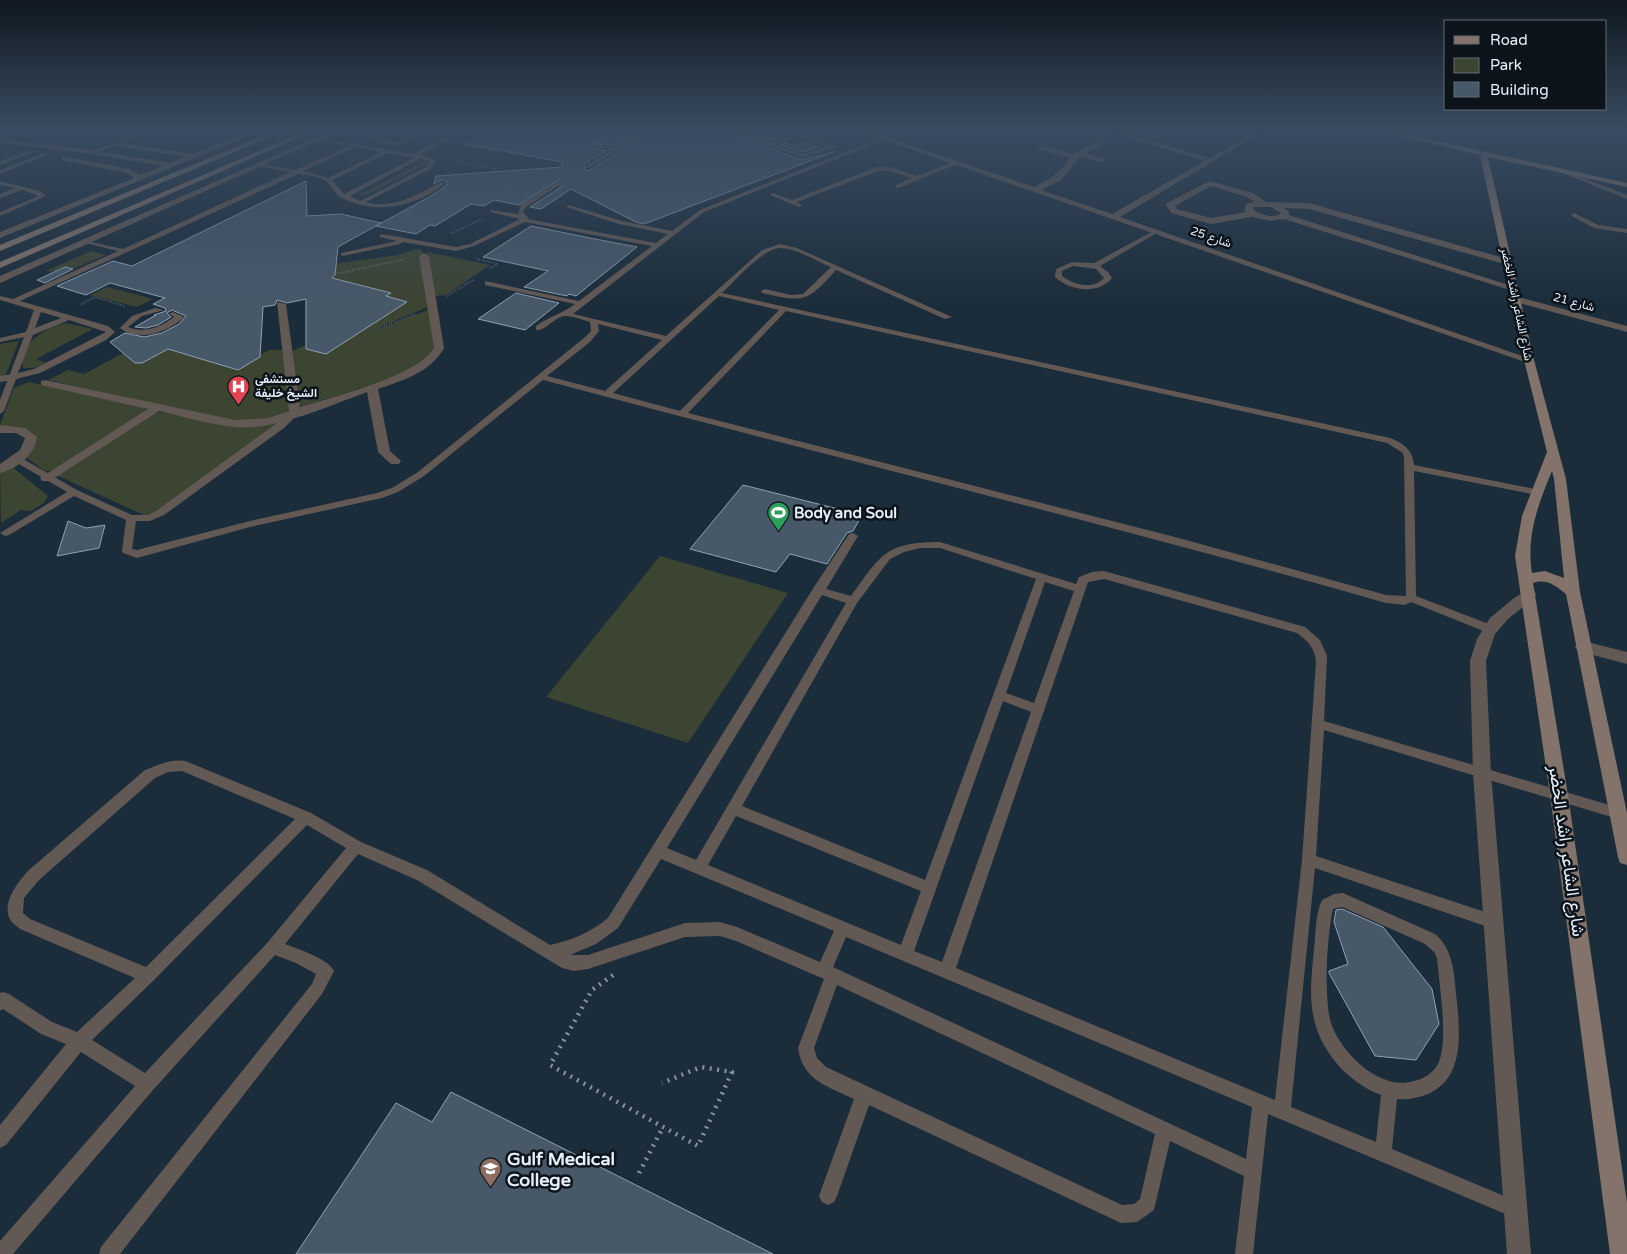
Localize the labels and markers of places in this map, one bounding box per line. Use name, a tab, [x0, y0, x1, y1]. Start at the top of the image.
place label: مستشفى الشيخ خليفة	[255, 372, 317, 401]
hospital icon: مستشفى الشيخ خليفة	[227, 374, 251, 405]
sports icon: Body and Soul	[766, 501, 790, 532]
place label: Body and Soul	[794, 504, 897, 523]
place label: Gulf Medical College	[507, 1148, 615, 1191]
school or university icon: Gulf Medical College	[479, 1157, 503, 1188]

